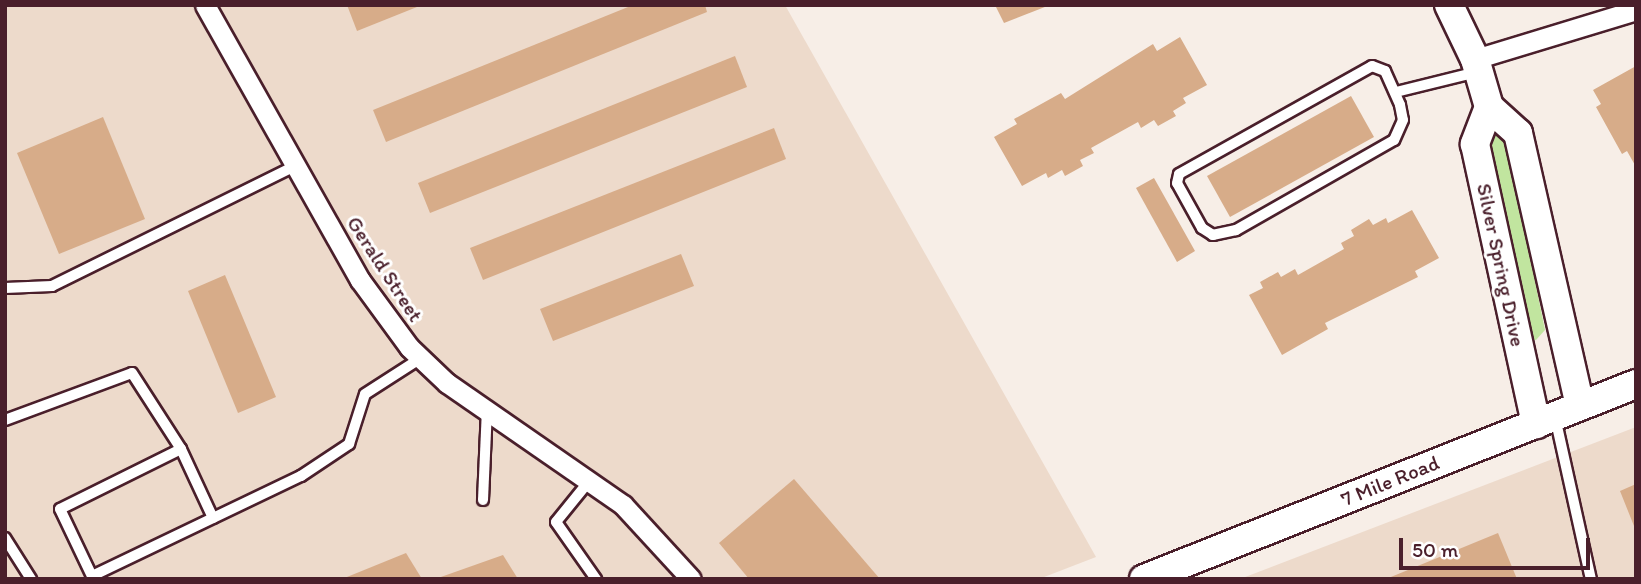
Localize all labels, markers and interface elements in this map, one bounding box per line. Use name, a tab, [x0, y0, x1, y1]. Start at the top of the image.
street label: Silver Spring Drive	[1471, 181, 1531, 349]
street label: Gerald Street	[342, 211, 428, 327]
street label: 7 Mile Road	[1338, 450, 1442, 512]
scale bar	[1403, 524, 1594, 568]
text: 50 m	[1412, 537, 1458, 562]

